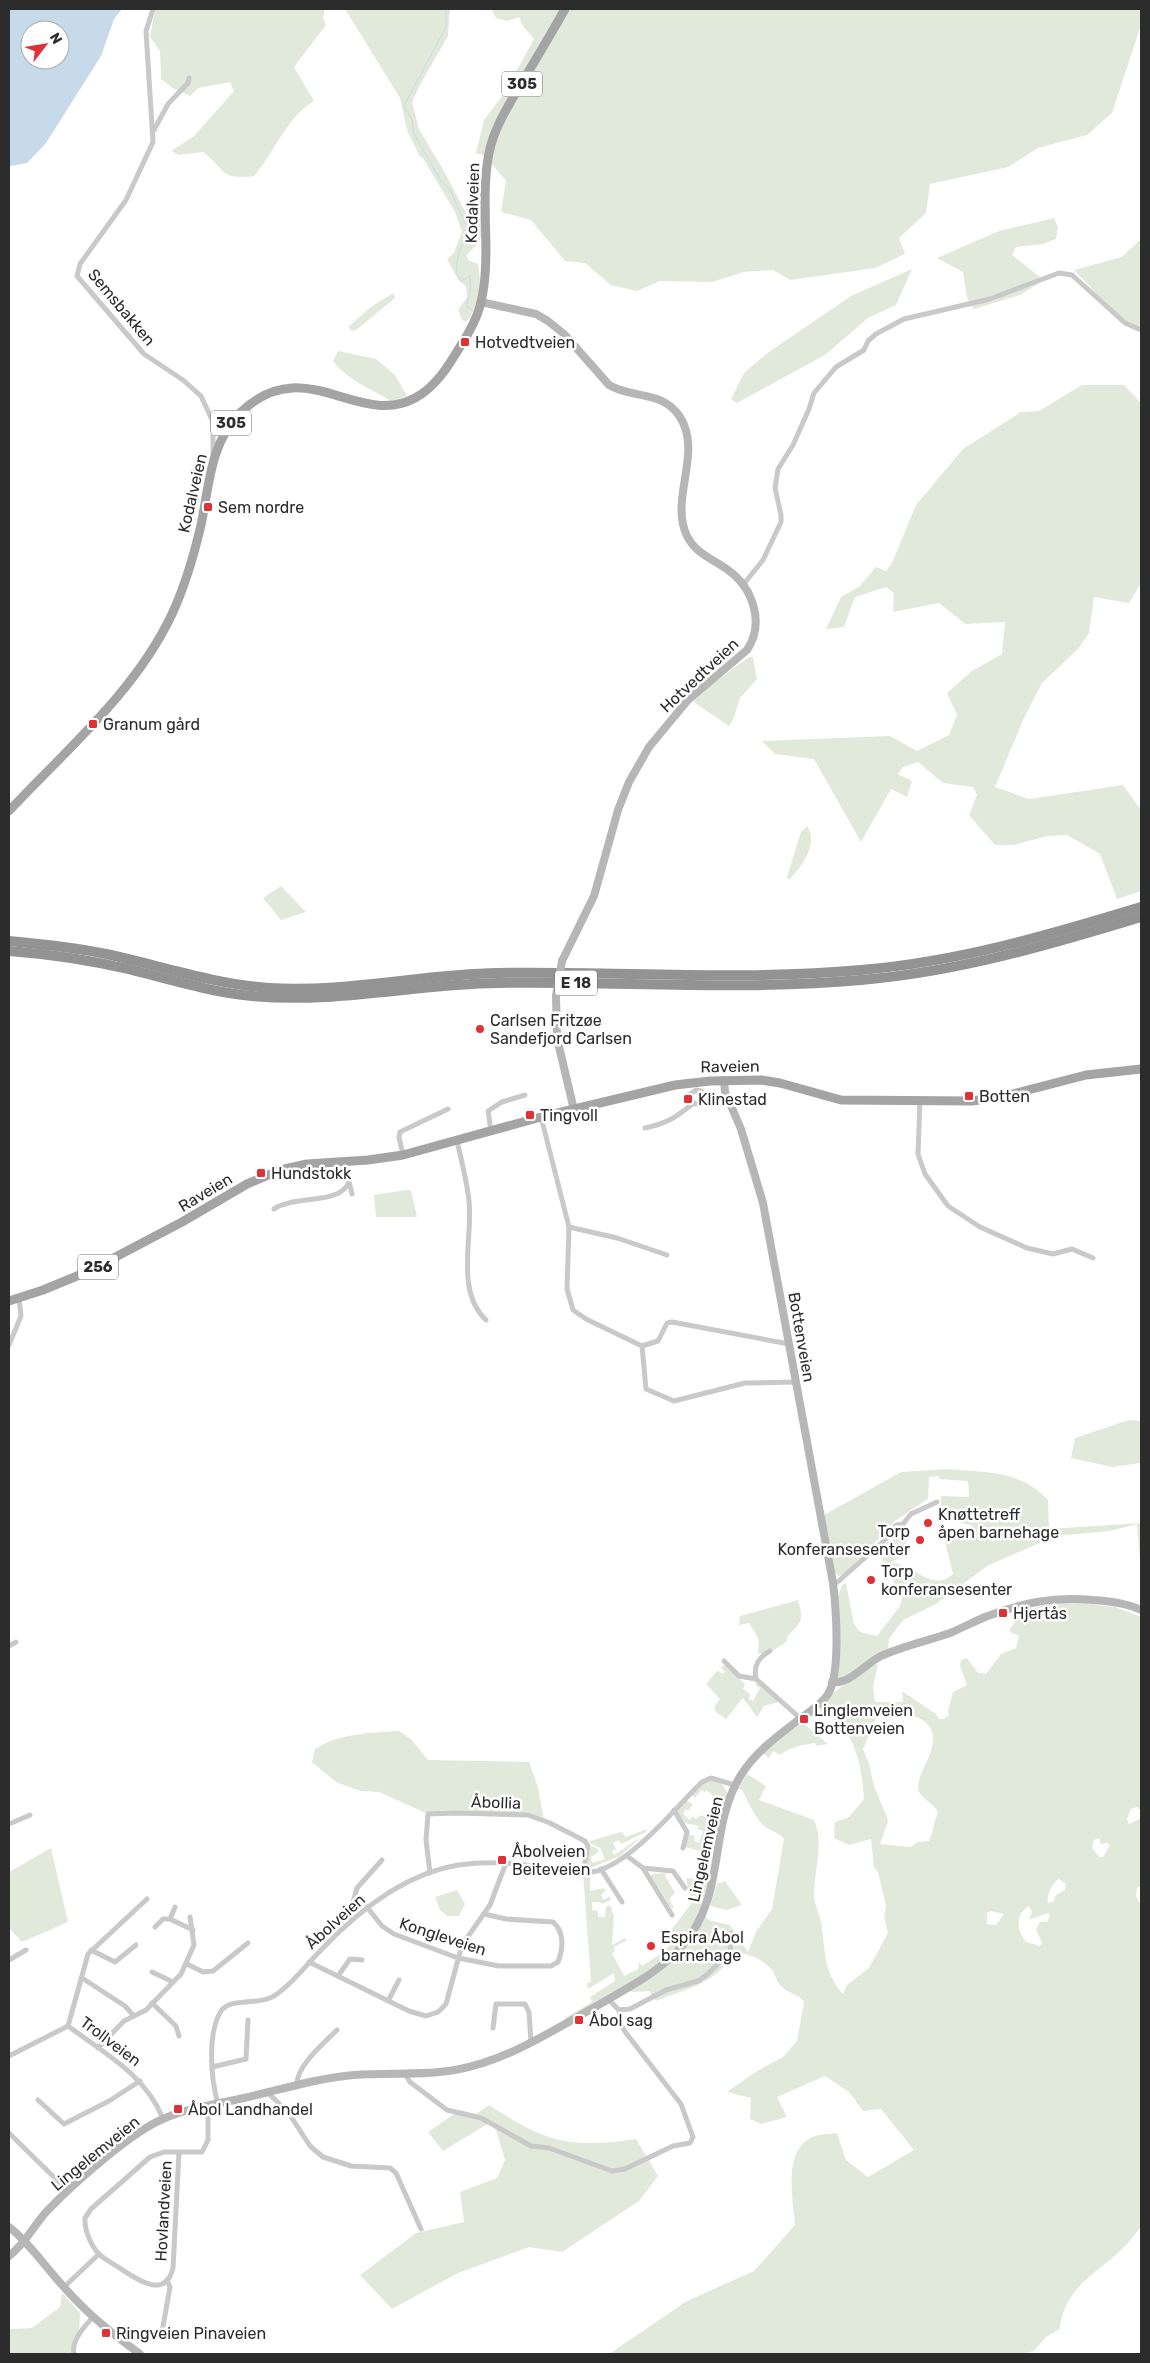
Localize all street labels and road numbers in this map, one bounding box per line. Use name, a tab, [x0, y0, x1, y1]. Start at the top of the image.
road number: 305	[502, 72, 542, 96]
street label: Kodalveien	[462, 162, 483, 244]
street label: Semsbakken	[84, 265, 159, 350]
road number: 305	[211, 410, 251, 436]
street label: Kodalveien	[174, 452, 211, 535]
street label: Hotvedtveien	[656, 634, 742, 716]
road number: E 18	[555, 970, 597, 996]
street label: Raveien	[700, 1056, 760, 1077]
street label: Raveien	[175, 1169, 236, 1216]
road number: 256	[78, 1254, 118, 1280]
street label: Bottenveien	[784, 1291, 819, 1383]
street label: Åbollia	[471, 1792, 521, 1813]
street label: Lingelemveien	[684, 1794, 727, 1904]
street label: Åbolveien	[302, 1890, 369, 1953]
street label: Kongleveien	[397, 1914, 489, 1959]
street label: Trollveien	[77, 2012, 145, 2070]
street label: Lingelemveien	[47, 2112, 143, 2195]
street label: Hovlandveien	[151, 2160, 176, 2262]

